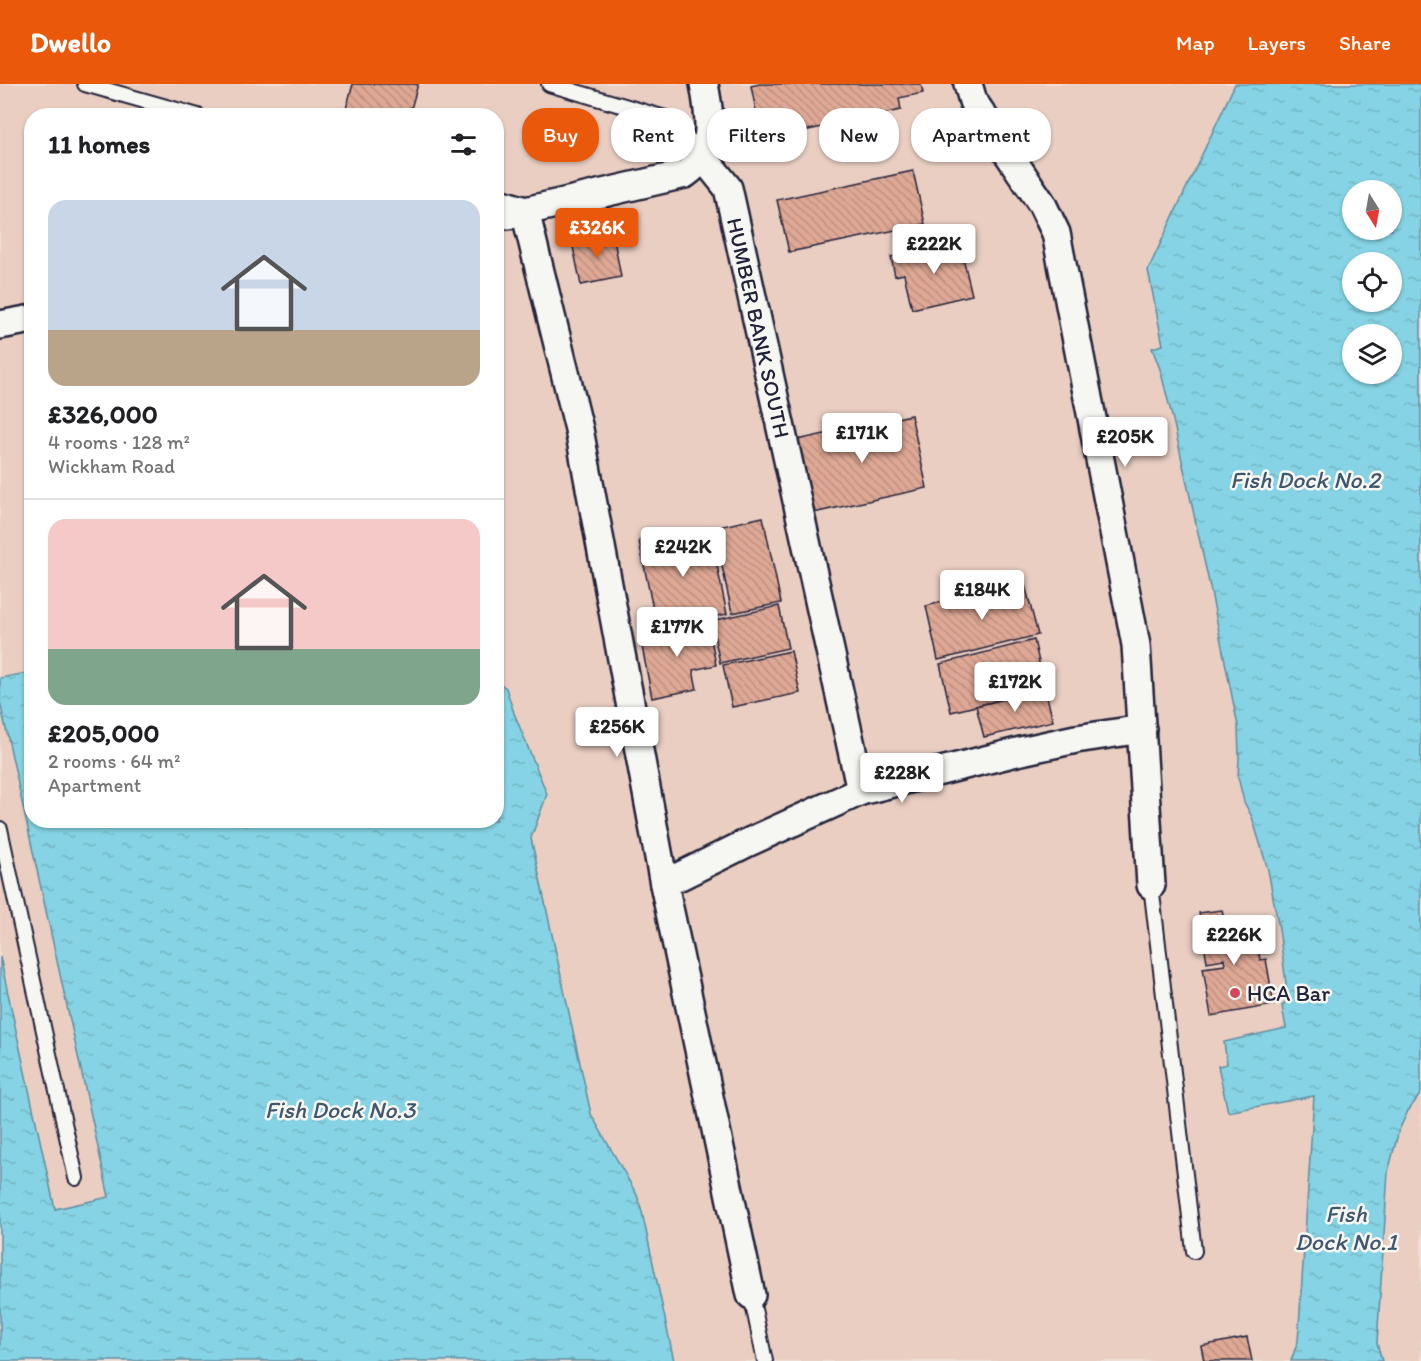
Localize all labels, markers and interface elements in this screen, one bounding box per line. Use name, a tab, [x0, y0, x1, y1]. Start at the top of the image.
text: Dwello	[30, 25, 111, 59]
text: Map	[1176, 30, 1215, 55]
text: Layers	[1248, 30, 1306, 55]
text: Share	[1339, 30, 1391, 55]
chip: Buy	[522, 108, 599, 162]
chip: Rent	[611, 108, 695, 162]
chip: Filters	[707, 108, 807, 162]
chip: New	[819, 108, 899, 162]
chip: Apartment	[911, 108, 1051, 162]
text: 11 homes	[48, 128, 150, 160]
icon: filters	[447, 128, 480, 161]
north arrow	[1342, 180, 1402, 240]
map controls	[1342, 180, 1402, 384]
pin: £326K	[555, 208, 639, 259]
text: £326K	[569, 215, 625, 239]
street label: HUMBER BANK SOUTH	[721, 215, 796, 441]
pin: £222K	[892, 224, 976, 275]
text: £222K	[906, 231, 962, 255]
icon: home	[210, 239, 318, 347]
button: locate	[1342, 252, 1402, 312]
button: layers	[1342, 324, 1402, 384]
text: £326,000	[48, 398, 158, 430]
pin: £171K	[820, 413, 904, 464]
pin: £205K	[1083, 417, 1167, 468]
text: £171K	[836, 420, 888, 444]
text: £205K	[1097, 424, 1153, 448]
text: 4 rooms · 128 m²	[48, 430, 190, 454]
text: Wickham Road	[48, 454, 175, 478]
water label: Fish Dock No.2	[1230, 465, 1382, 494]
pin: £242K	[641, 527, 725, 578]
text: £242K	[655, 534, 711, 558]
icon: home	[210, 558, 318, 666]
pin: £184K	[940, 570, 1024, 621]
text: £184K	[954, 577, 1010, 601]
pin: £177K	[635, 607, 719, 658]
text: £177K	[651, 614, 703, 638]
pin: £172K	[973, 662, 1057, 713]
text: £172K	[988, 669, 1042, 693]
pin: £256K	[575, 707, 659, 758]
text: £256K	[589, 714, 645, 738]
text: £205,000	[48, 717, 159, 749]
text: 2 rooms · 64 m²	[48, 749, 180, 773]
pin: £228K	[860, 753, 944, 804]
text: £228K	[874, 760, 930, 784]
text: Apartment	[48, 773, 141, 797]
pin: £226K	[1192, 915, 1276, 966]
text: £226K	[1206, 922, 1262, 946]
place label: HCA Bar	[1247, 980, 1330, 1007]
marker: HCA Bar	[1228, 986, 1242, 1000]
water label: Fish Dock No.3	[265, 1095, 417, 1124]
water label: Fish Dock No.1	[1295, 1199, 1398, 1256]

